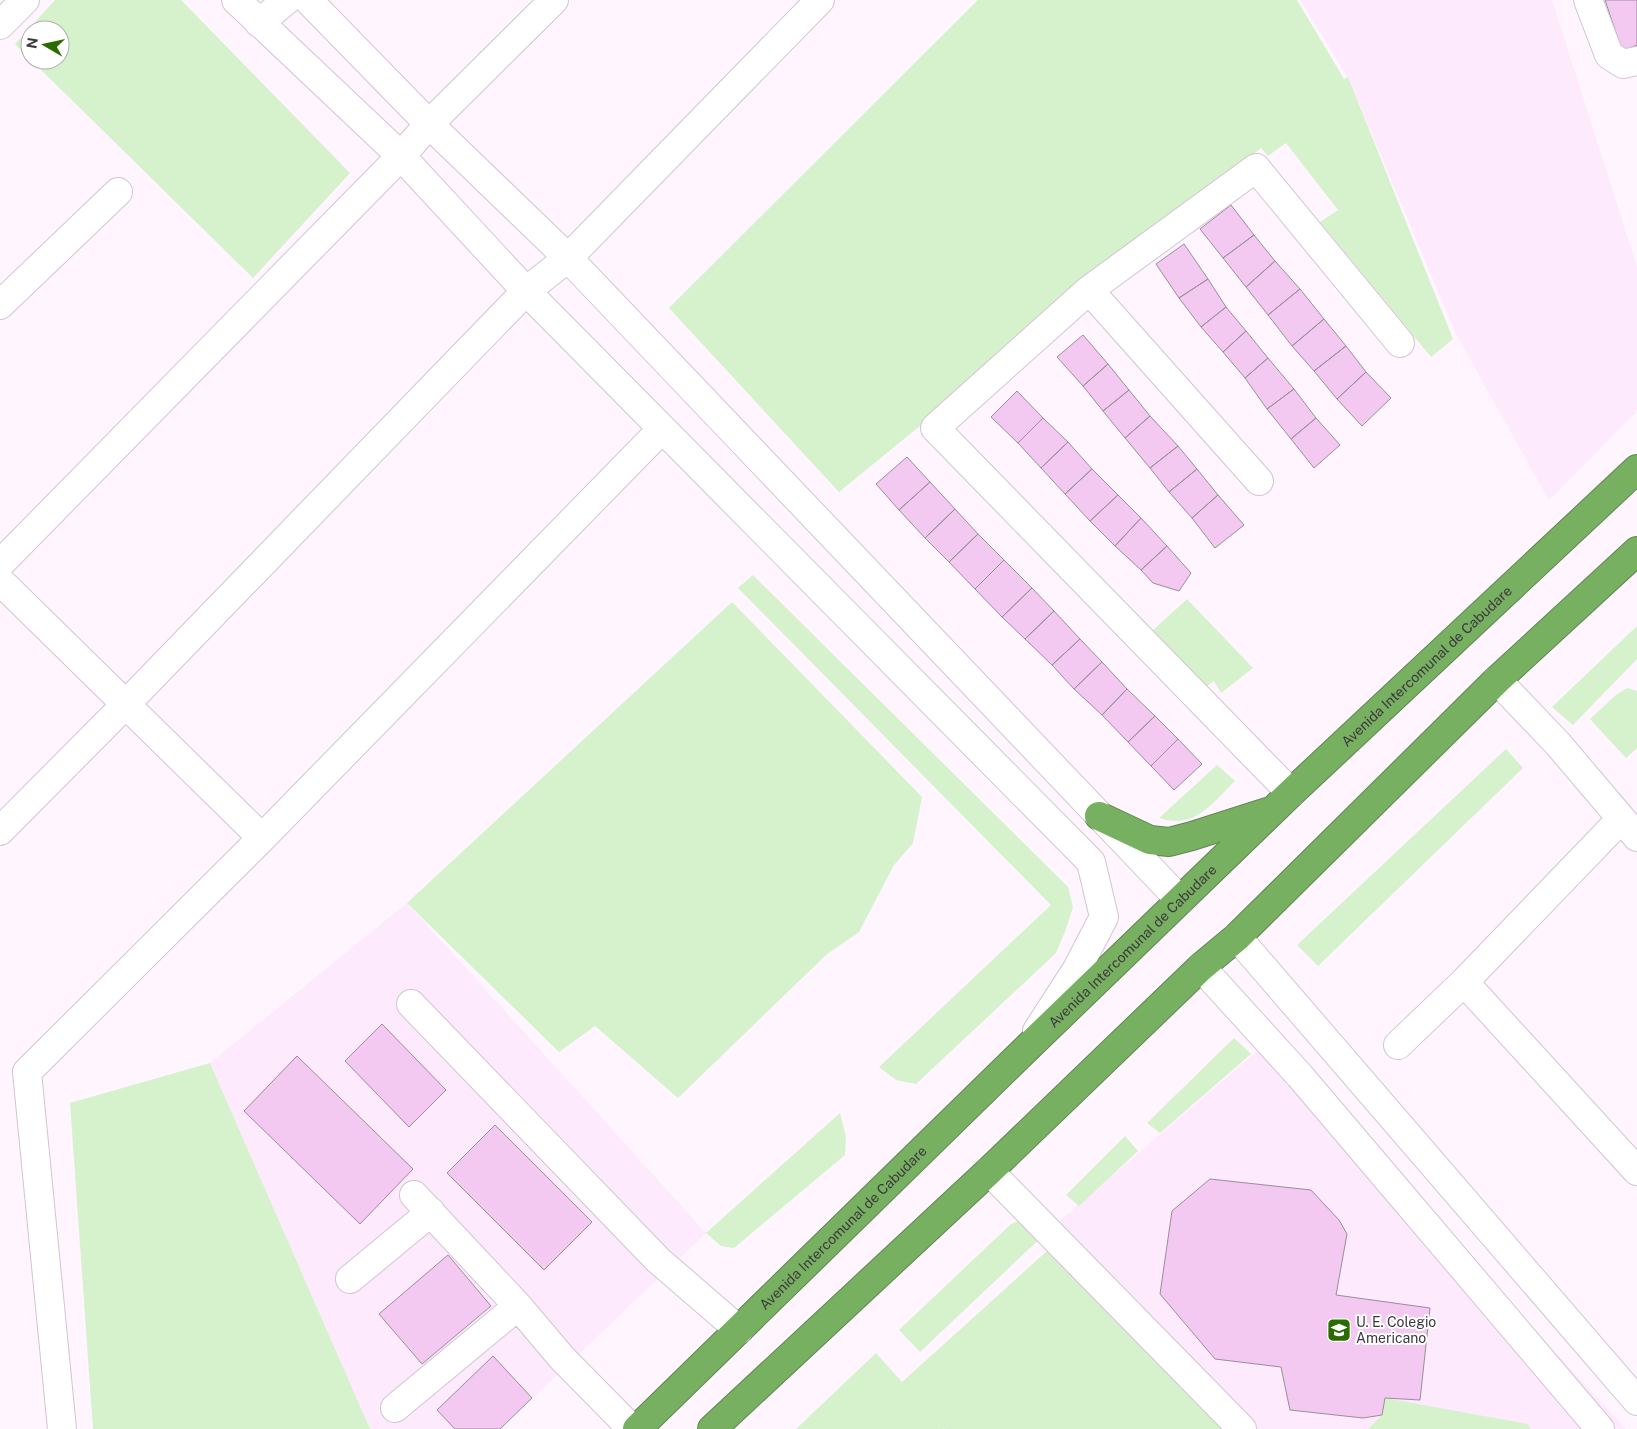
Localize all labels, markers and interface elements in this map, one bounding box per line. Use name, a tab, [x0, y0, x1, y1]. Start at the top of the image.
north arrow	[20, 20, 70, 70]
text: N	[23, 36, 41, 50]
street label: Avenida Intercomunal de Cabudare	[1338, 582, 1515, 750]
street label: Avenida Intercomunal de Cabudare	[1045, 861, 1220, 1031]
street label: Avenida Intercomunal de Cabudare	[756, 1143, 930, 1313]
place label: U. E. Colegio Americano	[1356, 1314, 1436, 1346]
school or university icon: U. E. Colegio Americano	[1326, 1317, 1352, 1343]

